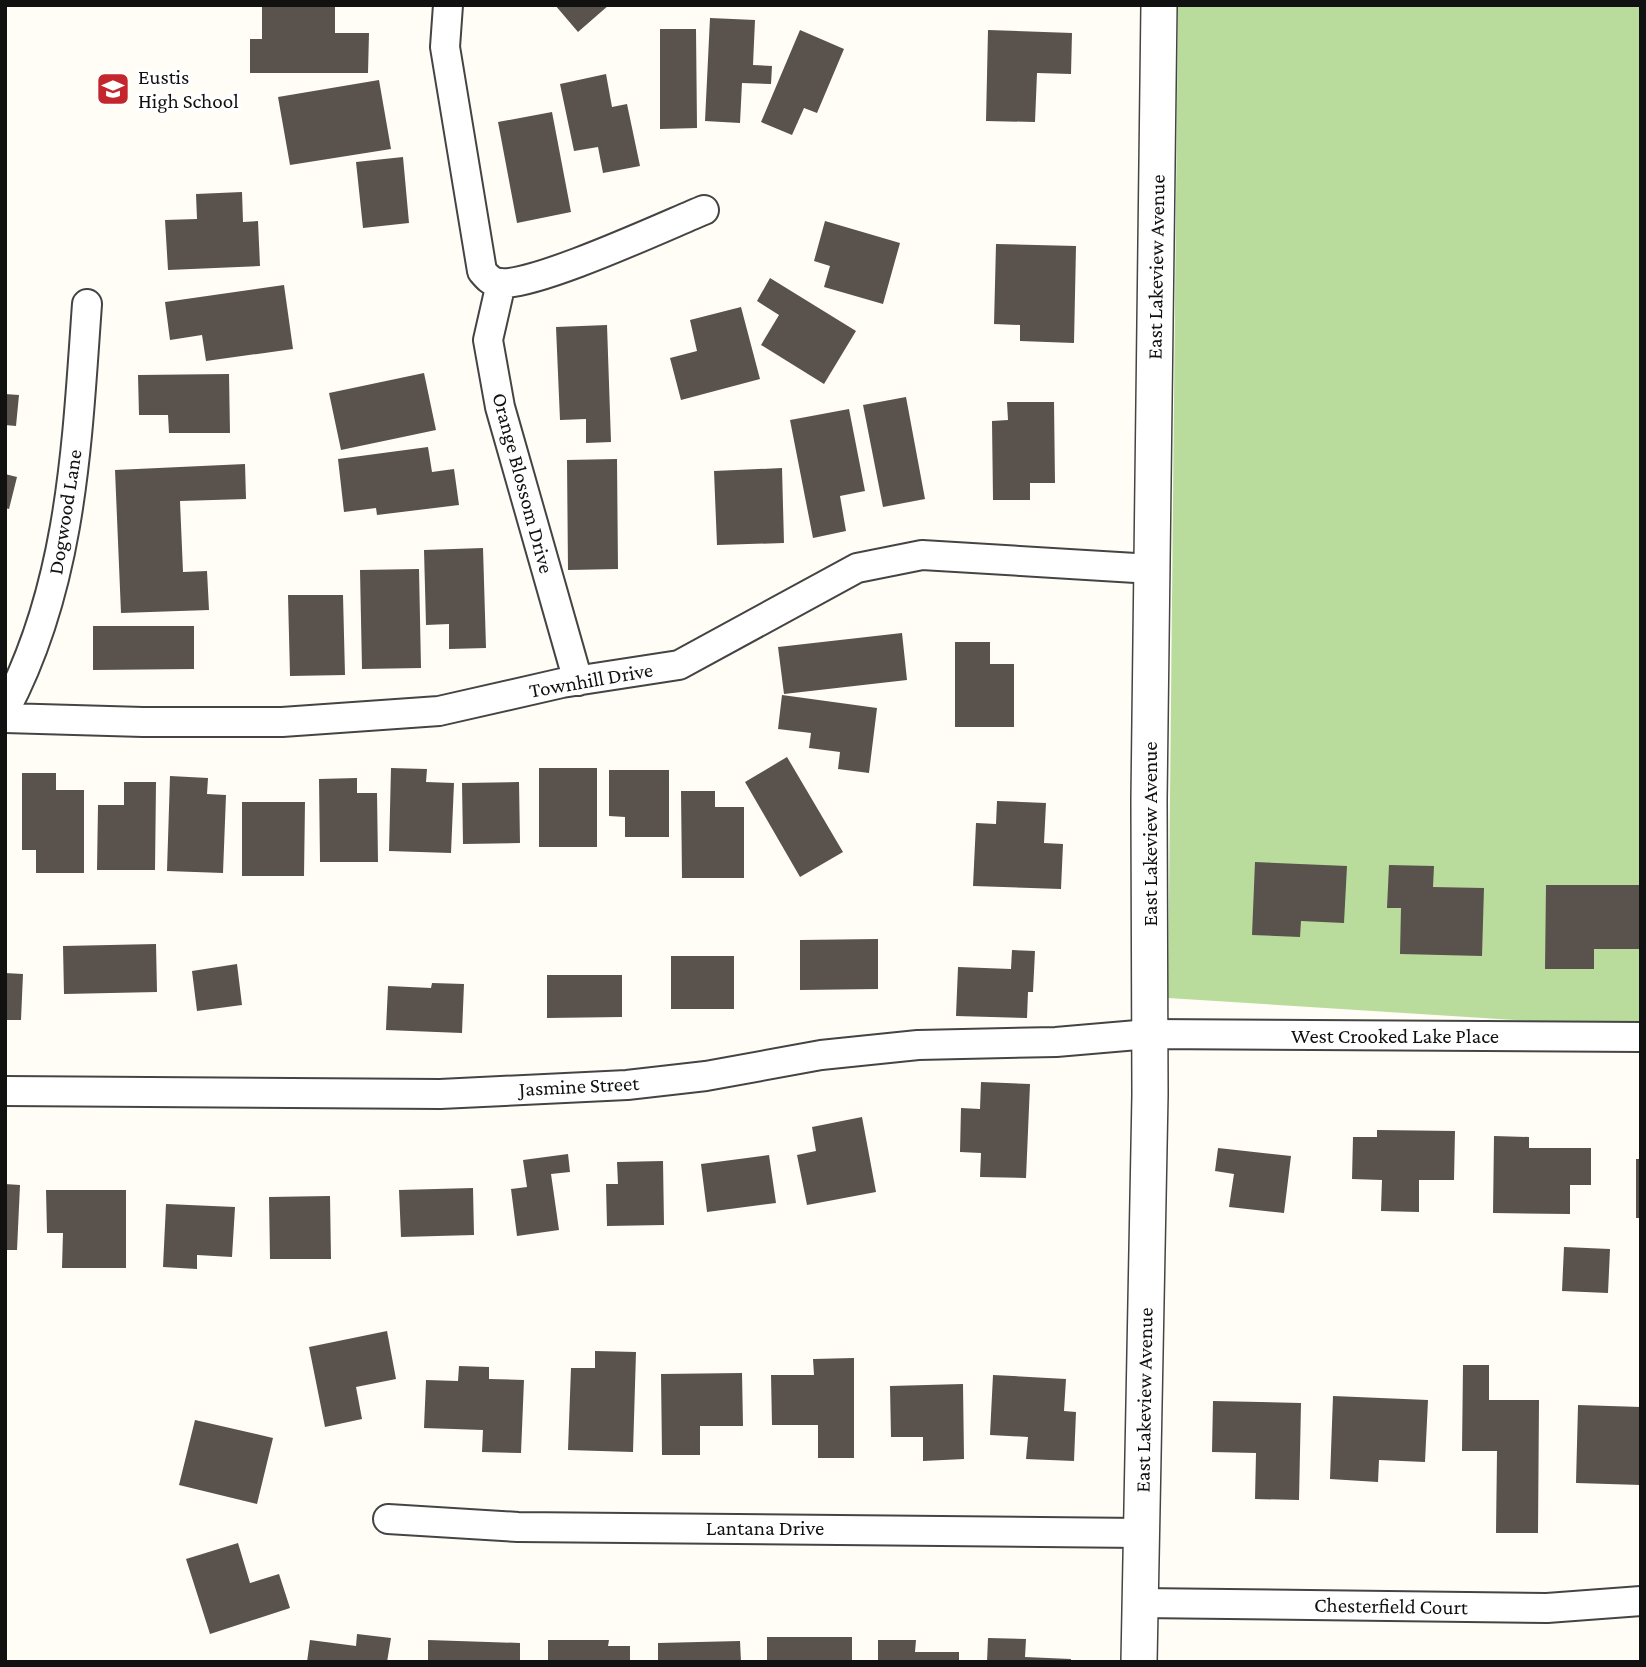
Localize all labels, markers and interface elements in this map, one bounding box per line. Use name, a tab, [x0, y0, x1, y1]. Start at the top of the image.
place label: Eustis High School	[138, 65, 239, 113]
school or university icon: Eustis High School	[94, 70, 132, 108]
street label: East Lakeview Avenue	[1142, 174, 1170, 360]
street label: Orange Blossom Drive	[487, 390, 559, 576]
street label: Dogwood Lane	[43, 448, 87, 576]
street label: Townhill Drive	[527, 657, 655, 703]
street label: East Lakeview Avenue	[1138, 741, 1162, 927]
street label: West Crooked Lake Place	[1291, 1024, 1499, 1048]
street label: Jasmine Street	[516, 1071, 641, 1101]
street label: East Lakeview Avenue	[1130, 1307, 1158, 1493]
street label: Lantana Drive	[706, 1516, 824, 1540]
street label: Chesterfield Court	[1314, 1593, 1469, 1619]

